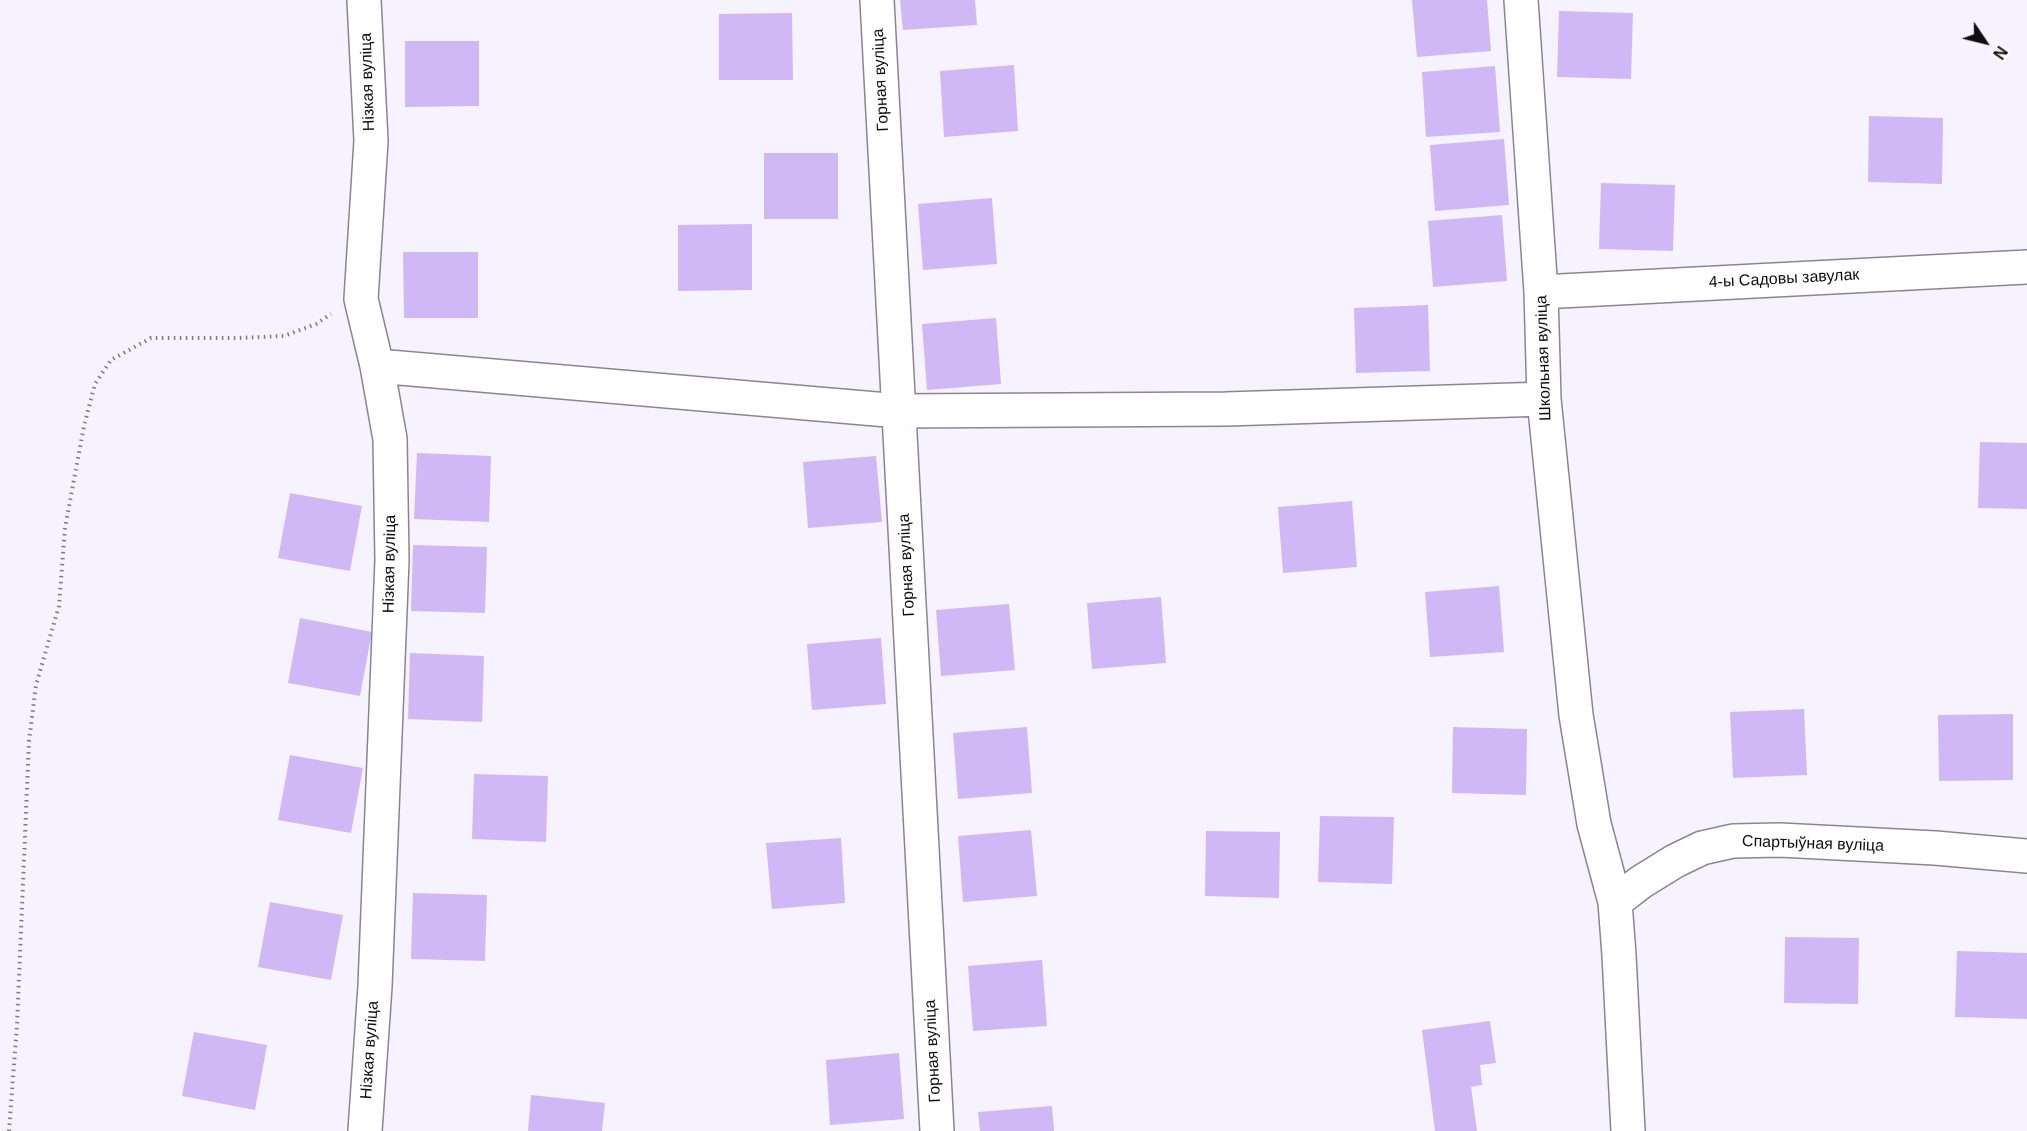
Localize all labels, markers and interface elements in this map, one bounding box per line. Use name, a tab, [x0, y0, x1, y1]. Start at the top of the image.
north arrow	[1955, 12, 2015, 72]
street label: Горная вуліца	[869, 28, 893, 132]
street label: Нізкая вуліца	[357, 32, 379, 132]
text: N	[1990, 43, 2010, 62]
street label: 4-ы Садовы завулак	[1708, 265, 1860, 293]
street label: Школьная вуліца	[1532, 295, 1556, 421]
street label: Горная вуліца	[895, 513, 919, 617]
street label: Нізкая вуліца	[380, 515, 400, 613]
street label: Спартыўная вуліца	[1742, 832, 1884, 856]
street label: Горная вуліца	[921, 999, 945, 1103]
street label: Нізкая вуліца	[357, 1000, 383, 1100]

